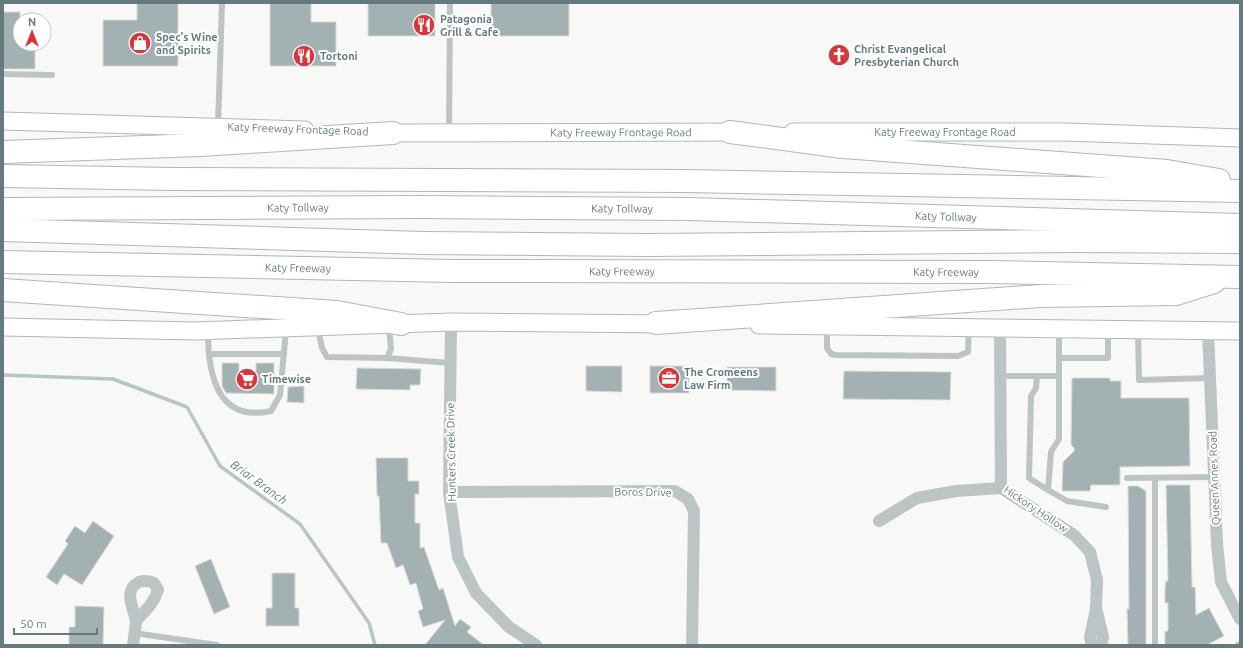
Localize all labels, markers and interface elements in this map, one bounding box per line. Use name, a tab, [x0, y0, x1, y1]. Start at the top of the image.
north arrow	[12, 12, 52, 52]
restaurant icon: Patagonia Grill & Cafe	[411, 12, 437, 38]
place label: Patagonia Grill & Cafe	[440, 13, 499, 38]
text: N	[28, 16, 36, 28]
shop icon: Spec's Wine and Spirits	[127, 30, 153, 56]
place label: Spec's Wine and Spirits	[156, 31, 218, 56]
church icon: Christ Evangelical Presbyterian Church	[826, 42, 852, 68]
restaurant icon: Tortoni	[291, 43, 317, 69]
place label: Christ Evangelical Presbyterian Church	[854, 43, 959, 68]
place label: Tortoni	[320, 50, 358, 62]
street label: Katy Freeway Frontage Road	[227, 121, 369, 137]
street label: Katy Freeway Frontage Road	[550, 126, 692, 139]
street label: Katy Freeway Frontage Road	[874, 126, 1016, 138]
street label: Katy Tollway	[267, 201, 330, 214]
street label: Katy Tollway	[591, 202, 654, 215]
street label: Katy Tollway	[915, 210, 978, 223]
street label: Katy Freeway	[265, 261, 332, 275]
street label: Katy Freeway	[589, 265, 656, 277]
street label: Katy Freeway	[913, 266, 980, 278]
office icon: The Cromeens Law Firm	[656, 365, 682, 391]
supermarket icon: Timewise	[234, 366, 260, 392]
place label: The Cromeens Law Firm	[684, 366, 758, 391]
place label: Timewise	[262, 373, 311, 385]
street label: Hunters Creek Drive	[444, 402, 458, 502]
street label: Queen Annes Road	[1206, 431, 1222, 525]
water label: Briar Branch	[228, 457, 290, 507]
street label: Hickory Hollow	[1002, 483, 1071, 535]
street label: Boros Drive	[614, 486, 672, 498]
scale bar	[14, 610, 97, 636]
text: 50 m	[20, 617, 47, 630]

